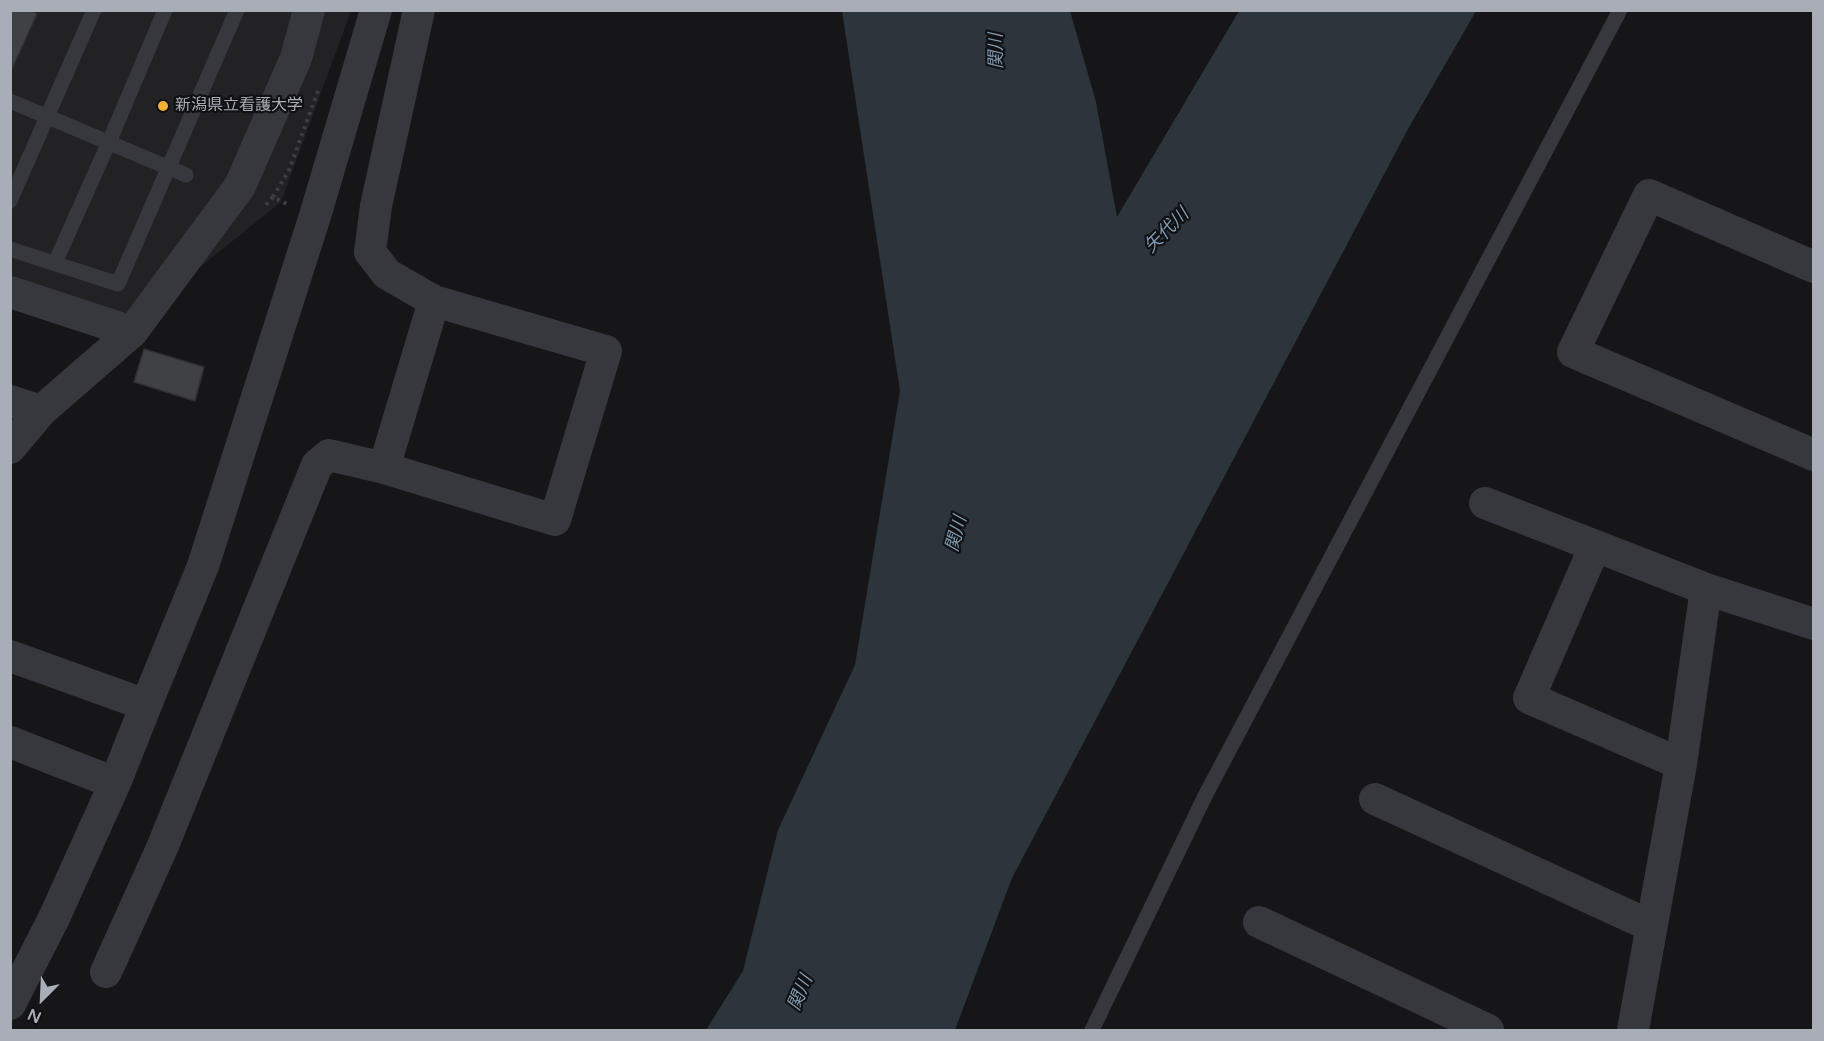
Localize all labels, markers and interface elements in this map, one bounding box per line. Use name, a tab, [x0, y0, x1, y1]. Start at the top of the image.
water label: 関川	[986, 33, 1008, 69]
place label: 新潟県立看護大学	[175, 96, 303, 116]
marker: 新潟県立看護大学	[156, 99, 170, 113]
water label: 矢代川	[1140, 204, 1194, 258]
water label: 関川	[942, 514, 972, 554]
north arrow	[12, 969, 72, 1029]
water label: 関川	[784, 972, 818, 1014]
text: N	[25, 1004, 45, 1027]

